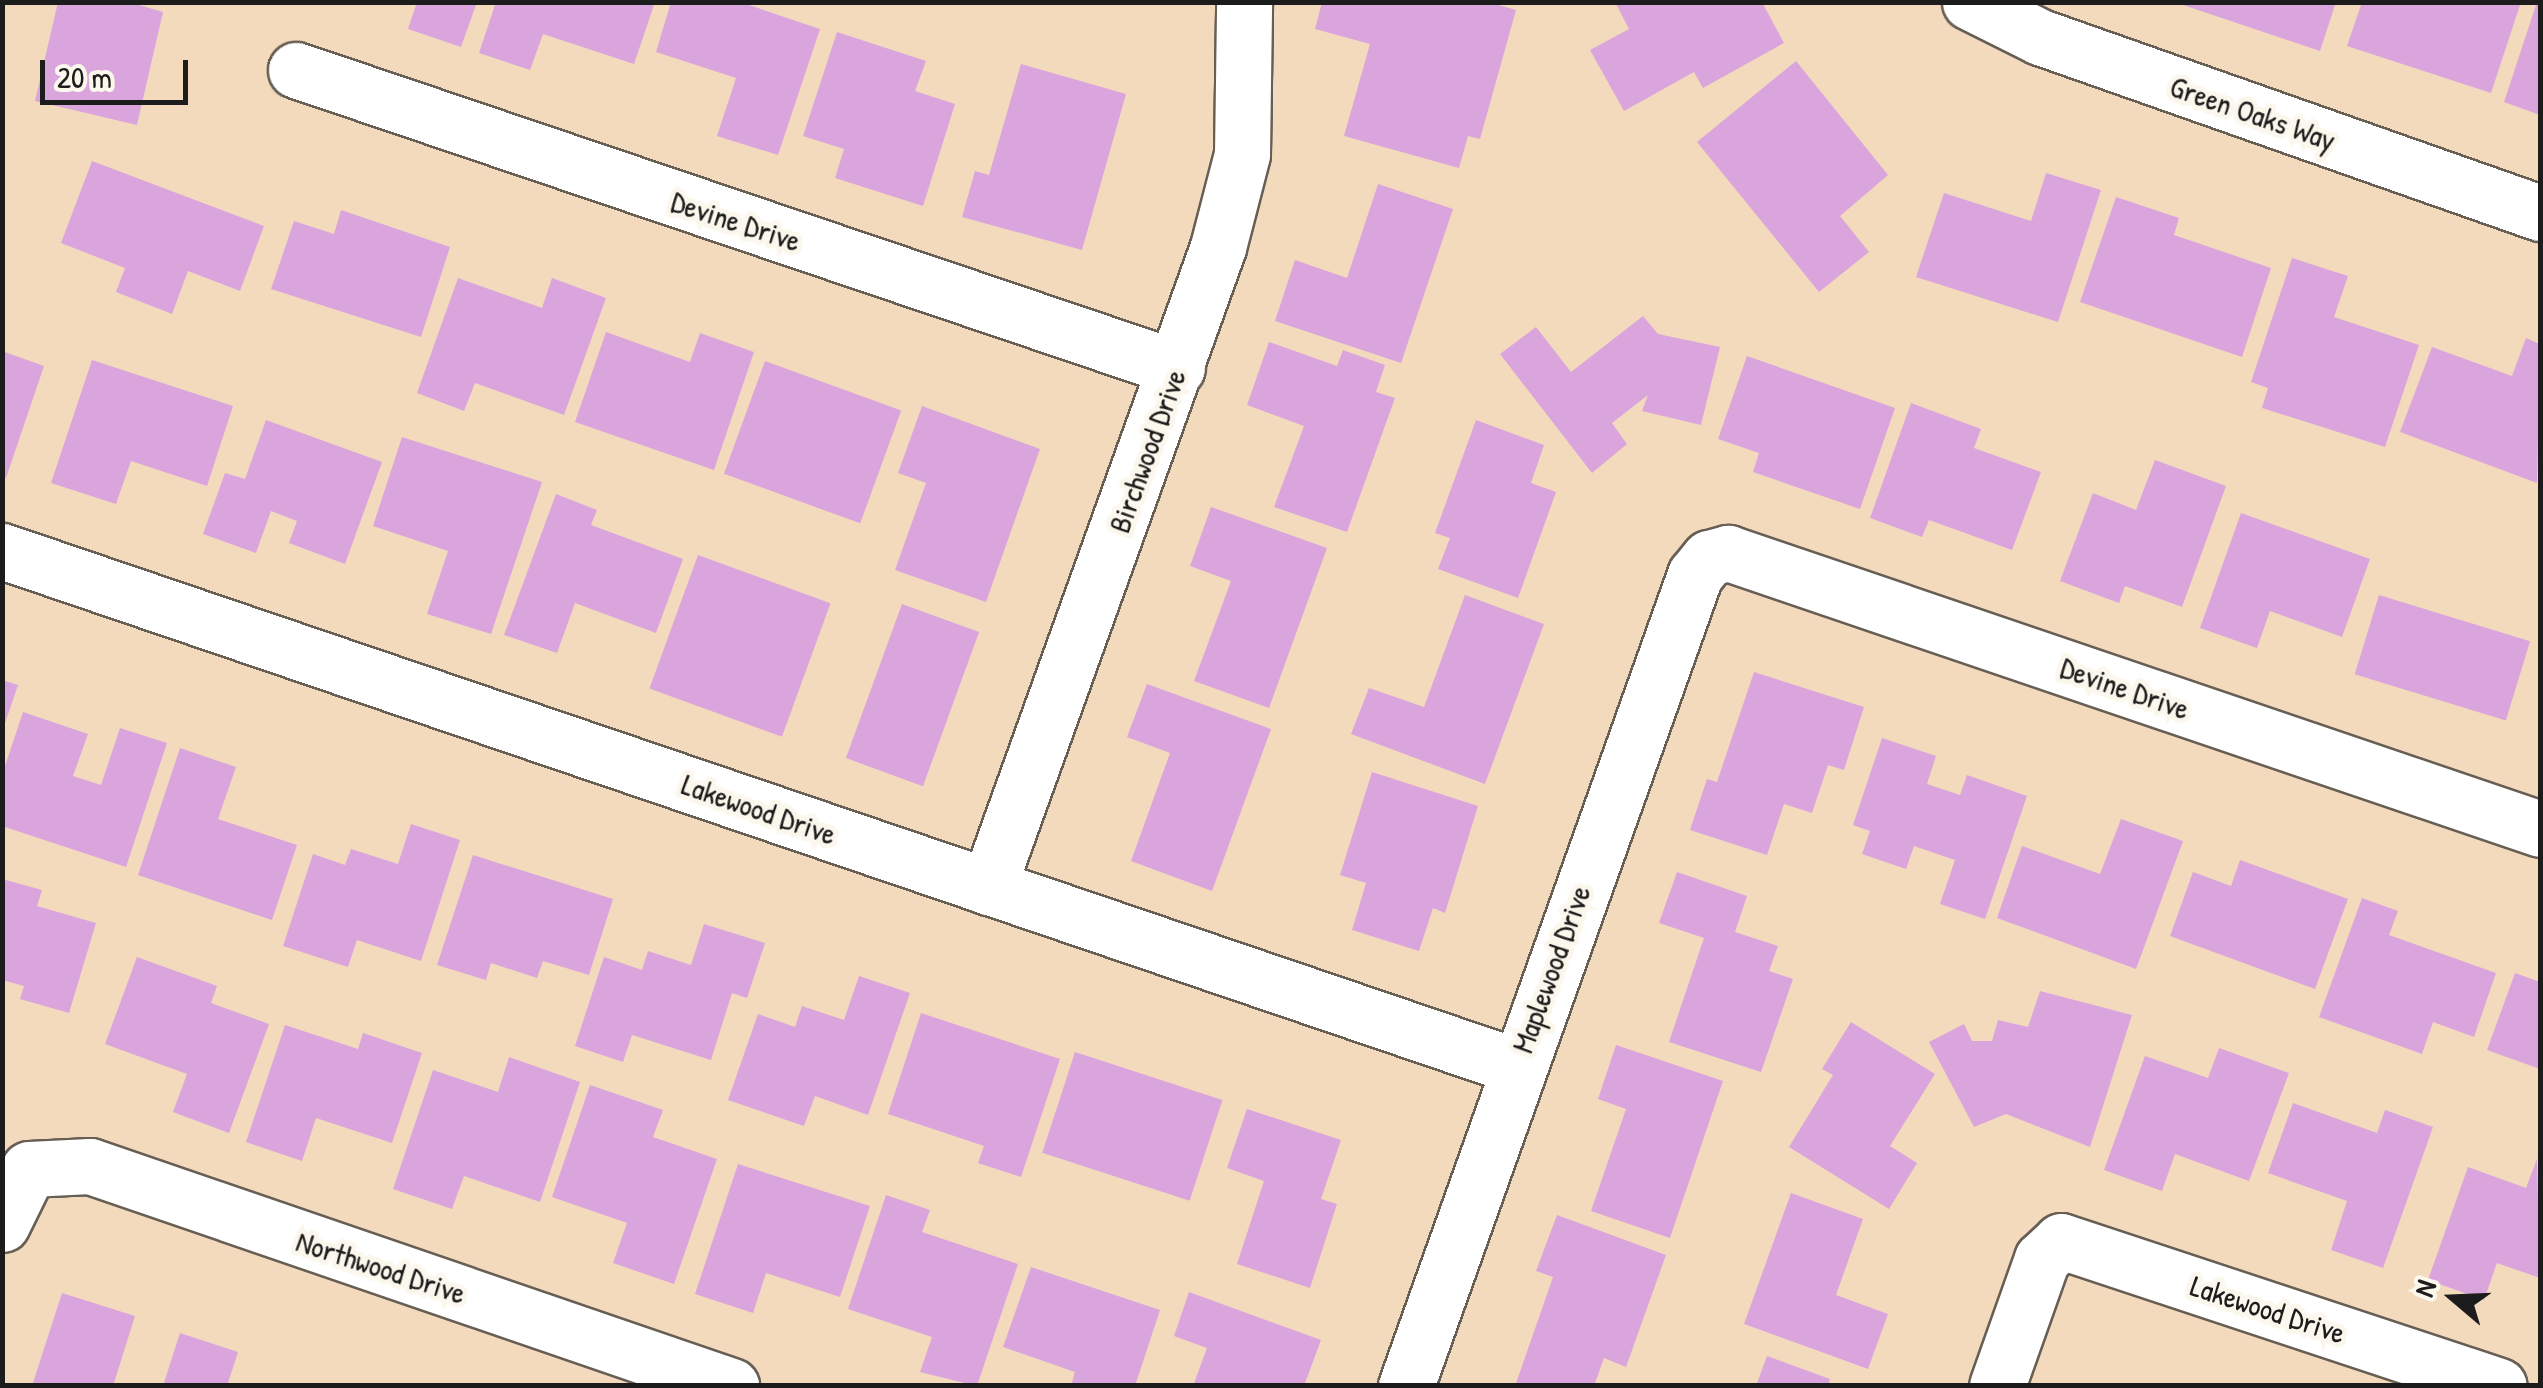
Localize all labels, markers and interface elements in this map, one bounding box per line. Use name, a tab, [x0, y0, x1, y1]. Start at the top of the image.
scale bar	[45, 40, 192, 102]
text: 20 m	[57, 57, 112, 97]
street label: Green Oaks Way	[2166, 68, 2340, 158]
street label: Devine Drive	[667, 183, 805, 259]
street label: Birchwood Drive	[1101, 365, 1193, 537]
street label: Devine Drive	[2056, 649, 2194, 727]
street label: Lakewood Drive	[677, 766, 841, 852]
street label: Maplewood Drive	[1504, 880, 1598, 1058]
street label: Northwood Drive	[292, 1223, 470, 1311]
north arrow	[2403, 1248, 2503, 1348]
street label: Lakewood Drive	[2186, 1267, 2350, 1351]
text: N	[2404, 1275, 2445, 1301]

